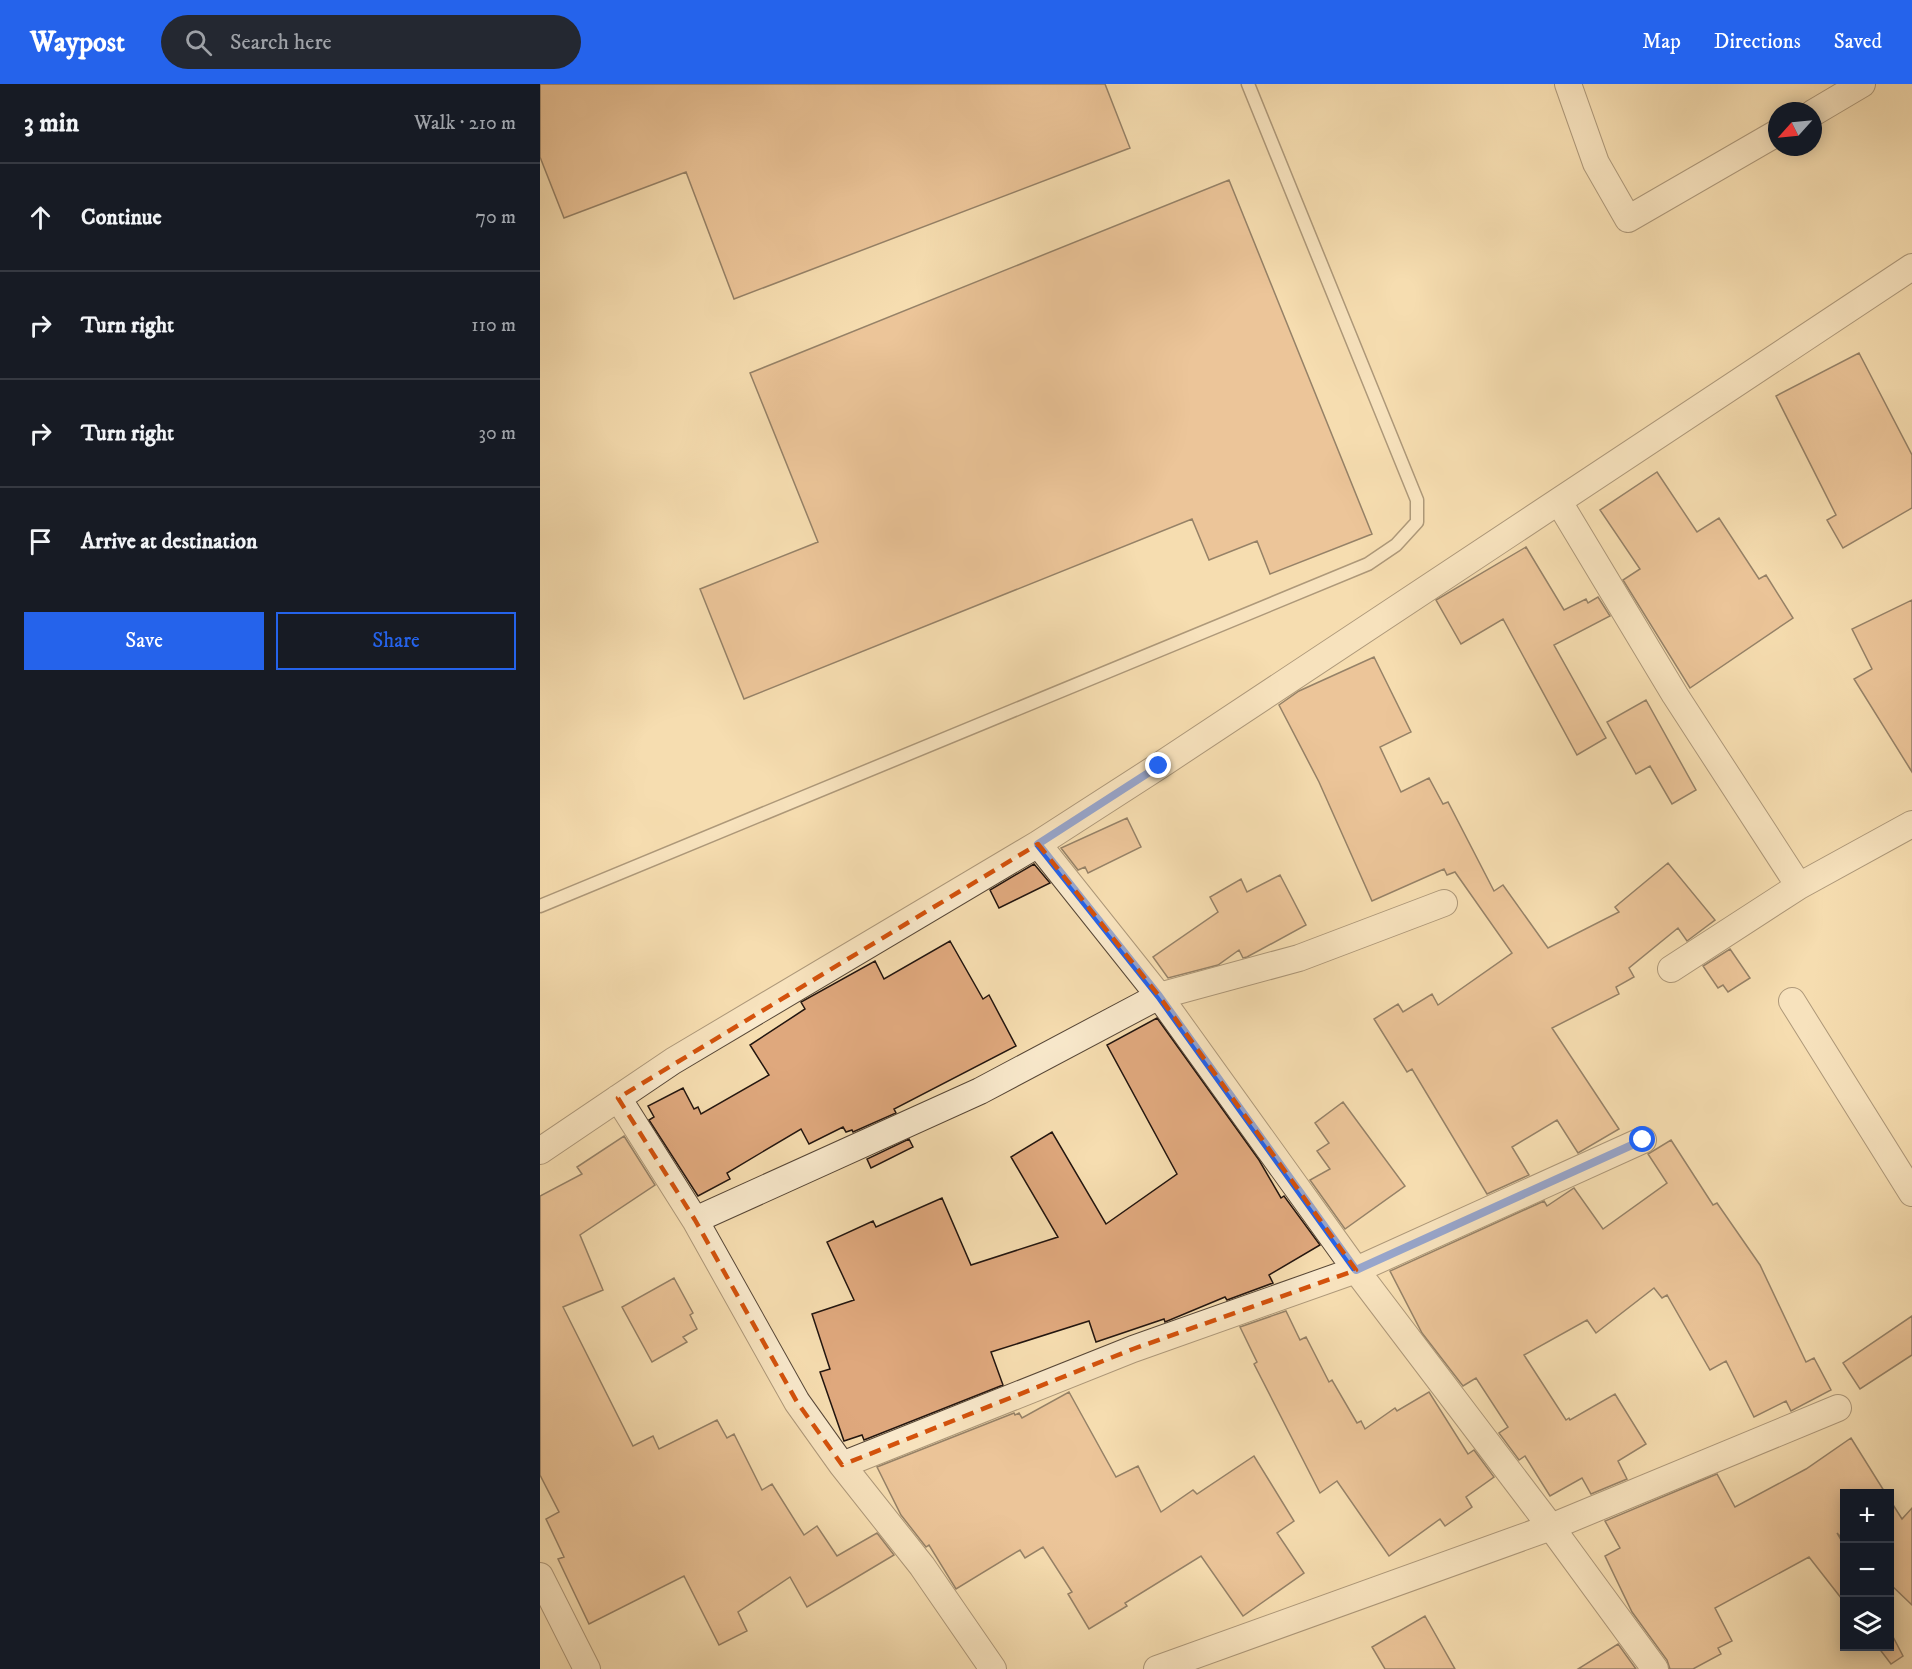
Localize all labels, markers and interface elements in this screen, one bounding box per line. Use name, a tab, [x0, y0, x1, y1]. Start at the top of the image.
search box	[161, 15, 581, 69]
text: Waypost	[30, 25, 125, 60]
icon: search	[182, 26, 215, 59]
text: Search here	[230, 29, 332, 56]
text: Map	[1642, 29, 1681, 55]
text: Directions	[1714, 29, 1801, 55]
text: Saved	[1834, 29, 1882, 55]
north arrow	[1768, 102, 1822, 156]
text: 3 min	[24, 107, 79, 140]
text: Walk · 210 m	[414, 111, 516, 136]
icon: ahead	[24, 201, 57, 234]
text: Continue	[81, 204, 162, 231]
text: 70 m	[475, 205, 516, 230]
icon: right	[24, 309, 57, 342]
text: Turn right	[81, 312, 174, 339]
text: 110 m	[471, 313, 516, 338]
icon: right	[24, 417, 57, 450]
text: Turn right	[81, 420, 174, 447]
text: 30 m	[478, 421, 516, 446]
icon: arrive	[24, 525, 57, 558]
text: Arrive at destination	[81, 528, 258, 555]
button: Save	[24, 612, 264, 670]
button: Share	[276, 612, 516, 670]
route end	[1145, 752, 1171, 778]
route start	[1629, 1126, 1655, 1152]
map controls	[1840, 1489, 1894, 1651]
button: +	[1840, 1489, 1894, 1543]
button: −	[1840, 1543, 1894, 1597]
button: layers	[1840, 1597, 1894, 1651]

